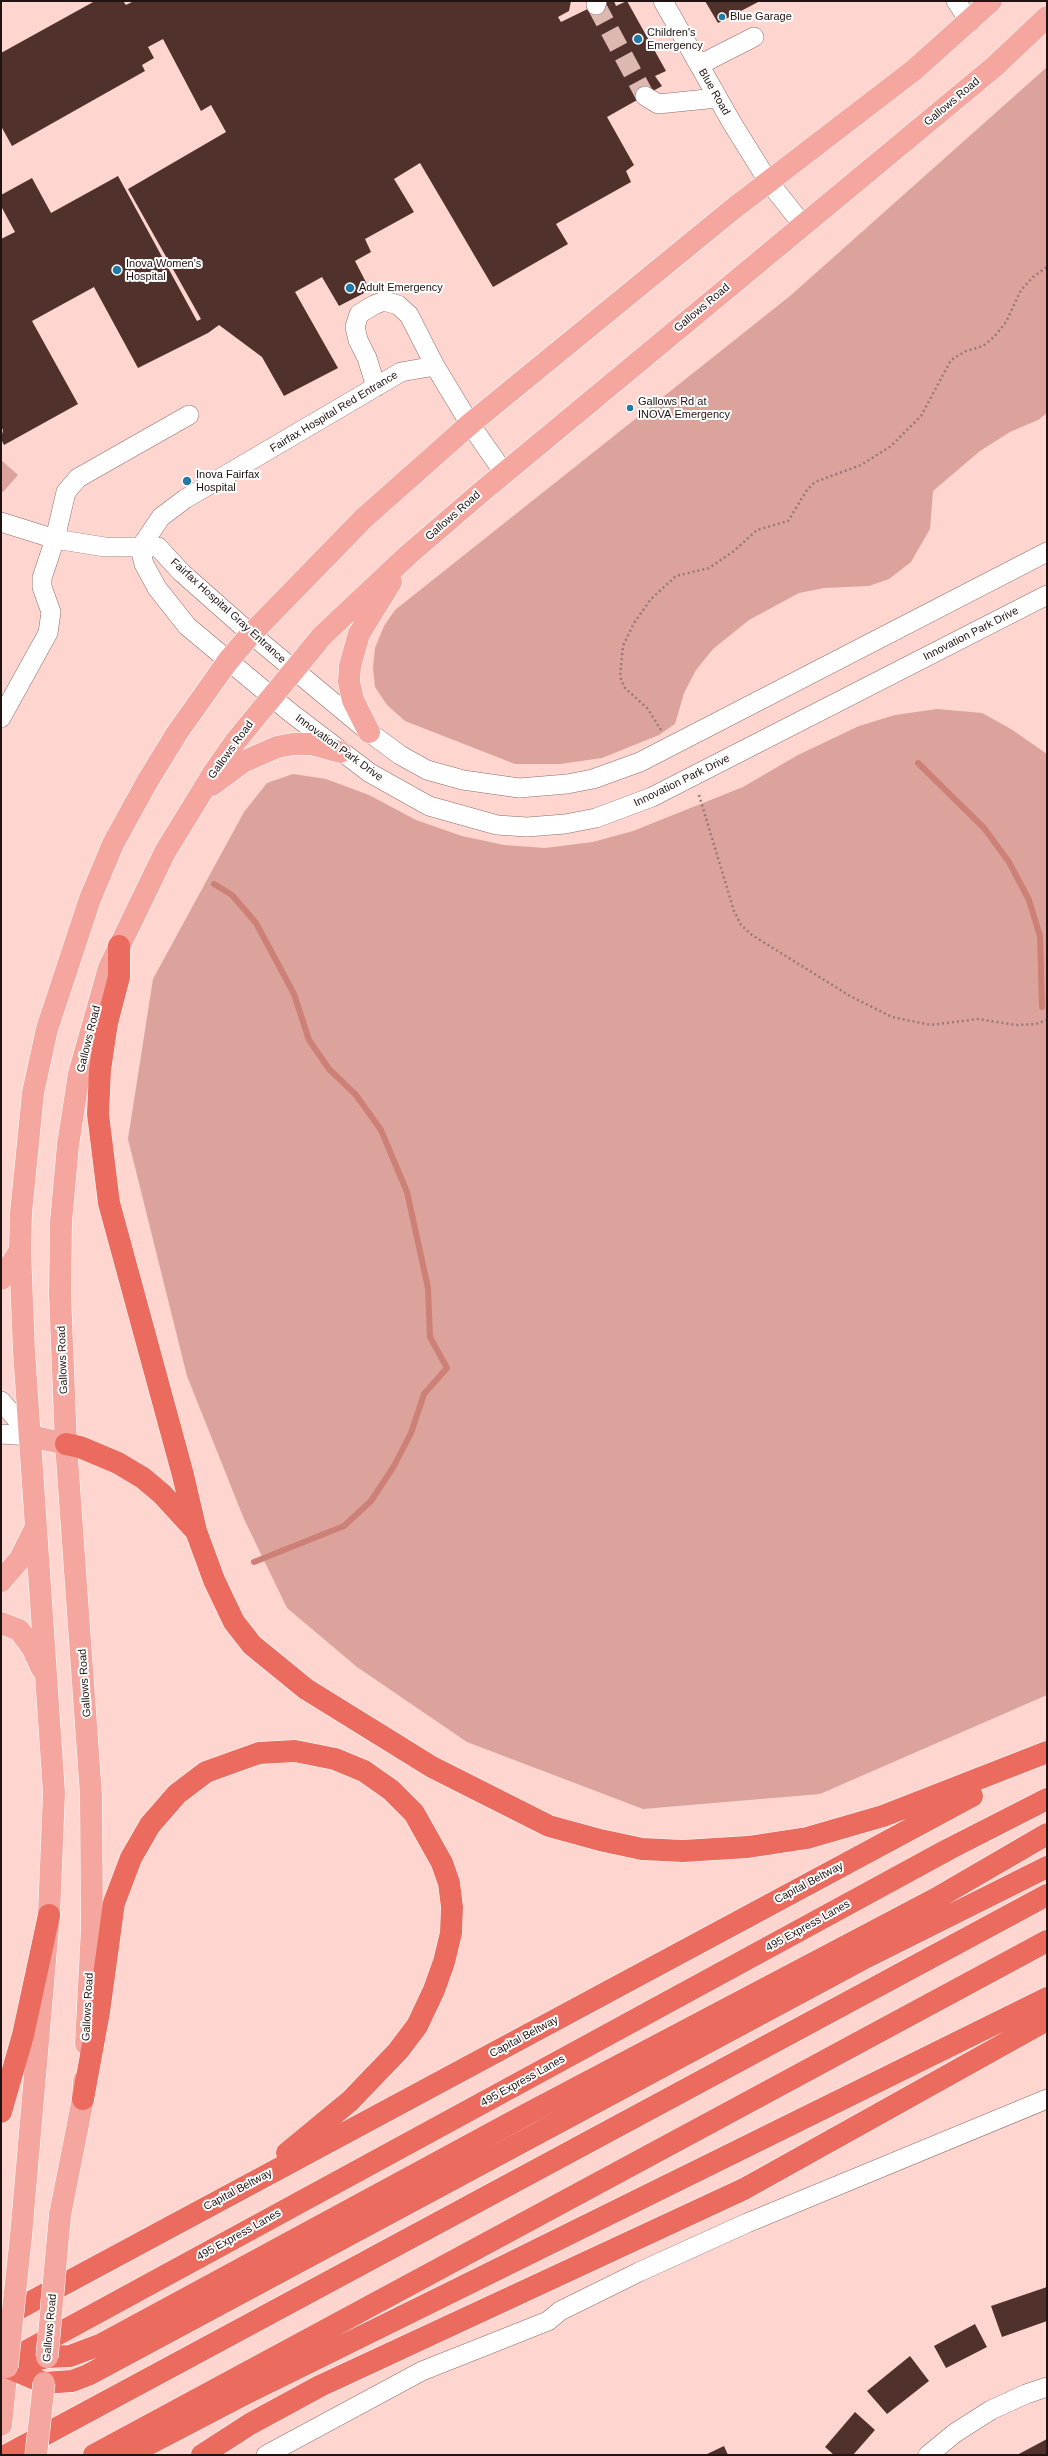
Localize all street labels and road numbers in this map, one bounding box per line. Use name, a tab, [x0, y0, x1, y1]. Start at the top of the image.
street label: Blue Road	[695, 66, 733, 118]
street label: Gallows Road	[922, 75, 982, 129]
street label: Gallows Road	[672, 281, 732, 335]
street label: Fairfax Hospital Red Entrance	[268, 369, 400, 455]
street label: Gallows Road	[423, 489, 483, 543]
street label: Fairfax Hospital Gray Entrance	[168, 556, 288, 666]
street label: Innovation Park Drive	[921, 604, 1021, 664]
street label: Innovation Park Drive	[293, 712, 385, 784]
street label: Gallows Road	[206, 718, 256, 782]
street label: Innovation Park Drive	[632, 752, 732, 810]
street label: Gallows Road	[74, 1004, 104, 1074]
street label: Gallows Road	[55, 1326, 71, 1394]
street label: Gallows Road	[76, 1648, 94, 1718]
street label: Capital Beltway	[772, 1859, 846, 1907]
street label: 495 Express Lanes	[764, 1897, 852, 1955]
street label: Gallows Road	[80, 1972, 96, 2042]
street label: Capital Beltway	[487, 2013, 561, 2061]
street label: 495 Express Lanes	[479, 2052, 567, 2110]
street label: Capital Beltway	[201, 2166, 275, 2214]
street label: 495 Express Lanes	[195, 2206, 283, 2264]
street label: Gallows Road	[40, 2293, 60, 2363]

